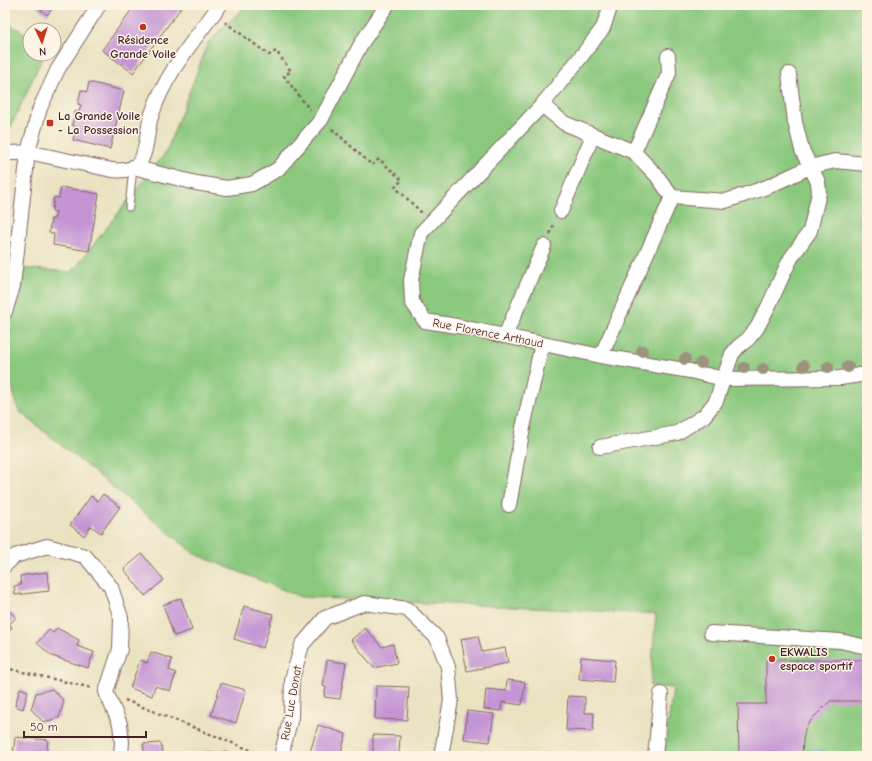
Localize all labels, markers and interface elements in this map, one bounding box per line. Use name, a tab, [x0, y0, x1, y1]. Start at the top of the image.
north arrow	[22, 22, 62, 62]
marker: Résidence Grande Voile	[138, 22, 148, 32]
place label: Résidence Grande Voile	[110, 33, 176, 61]
text: N	[39, 45, 47, 58]
place label: La Grande Voile - La Possession	[58, 109, 140, 137]
marker: La Grande Voile - La Possession	[45, 118, 55, 128]
street label: Rue Florence Arthaud	[431, 315, 545, 351]
place label: EKWALIS espace sportif	[780, 645, 853, 673]
marker: EKWALIS espace sportif	[767, 654, 777, 664]
street label: Rue Luc Donat	[278, 664, 305, 741]
scale bar	[24, 713, 146, 739]
text: 50 m	[30, 720, 58, 734]

